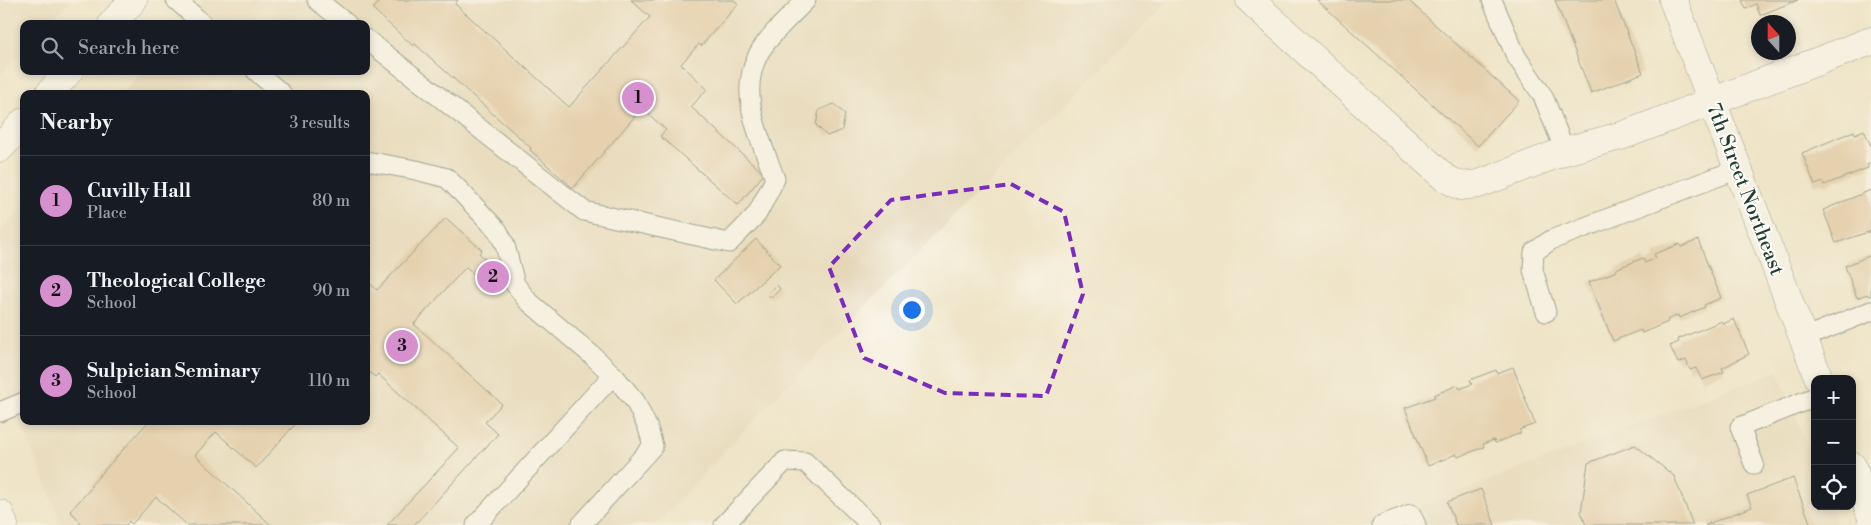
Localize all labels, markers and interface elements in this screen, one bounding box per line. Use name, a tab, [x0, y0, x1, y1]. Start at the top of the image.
north arrow	[1751, 15, 1796, 60]
search box	[20, 20, 370, 75]
icon: search	[38, 34, 66, 62]
text: Search here	[78, 36, 179, 60]
pin: 1	[622, 79, 654, 117]
street label: 7th Street Northeast	[1700, 100, 1789, 279]
text: Nearby	[40, 110, 113, 136]
text: 3 results	[289, 113, 350, 133]
text: Cuvilly Hall	[87, 179, 191, 203]
text: 1	[52, 191, 60, 211]
text: 80 m	[312, 191, 350, 211]
text: Place	[87, 203, 127, 223]
pin: 2	[477, 258, 509, 296]
text: Theological College	[87, 269, 266, 293]
text: 2	[51, 281, 61, 301]
text: 90 m	[312, 281, 350, 301]
text: School	[87, 293, 136, 313]
your location	[899, 297, 925, 323]
pin: 3	[386, 327, 418, 365]
text: Sulpician Seminary	[87, 359, 261, 383]
text: 3	[51, 371, 61, 391]
text: 110 m	[308, 371, 350, 391]
map controls	[1811, 375, 1856, 510]
button: +	[1811, 375, 1856, 420]
text: School	[87, 383, 136, 403]
button: −	[1811, 420, 1856, 465]
button: locate	[1811, 465, 1856, 510]

